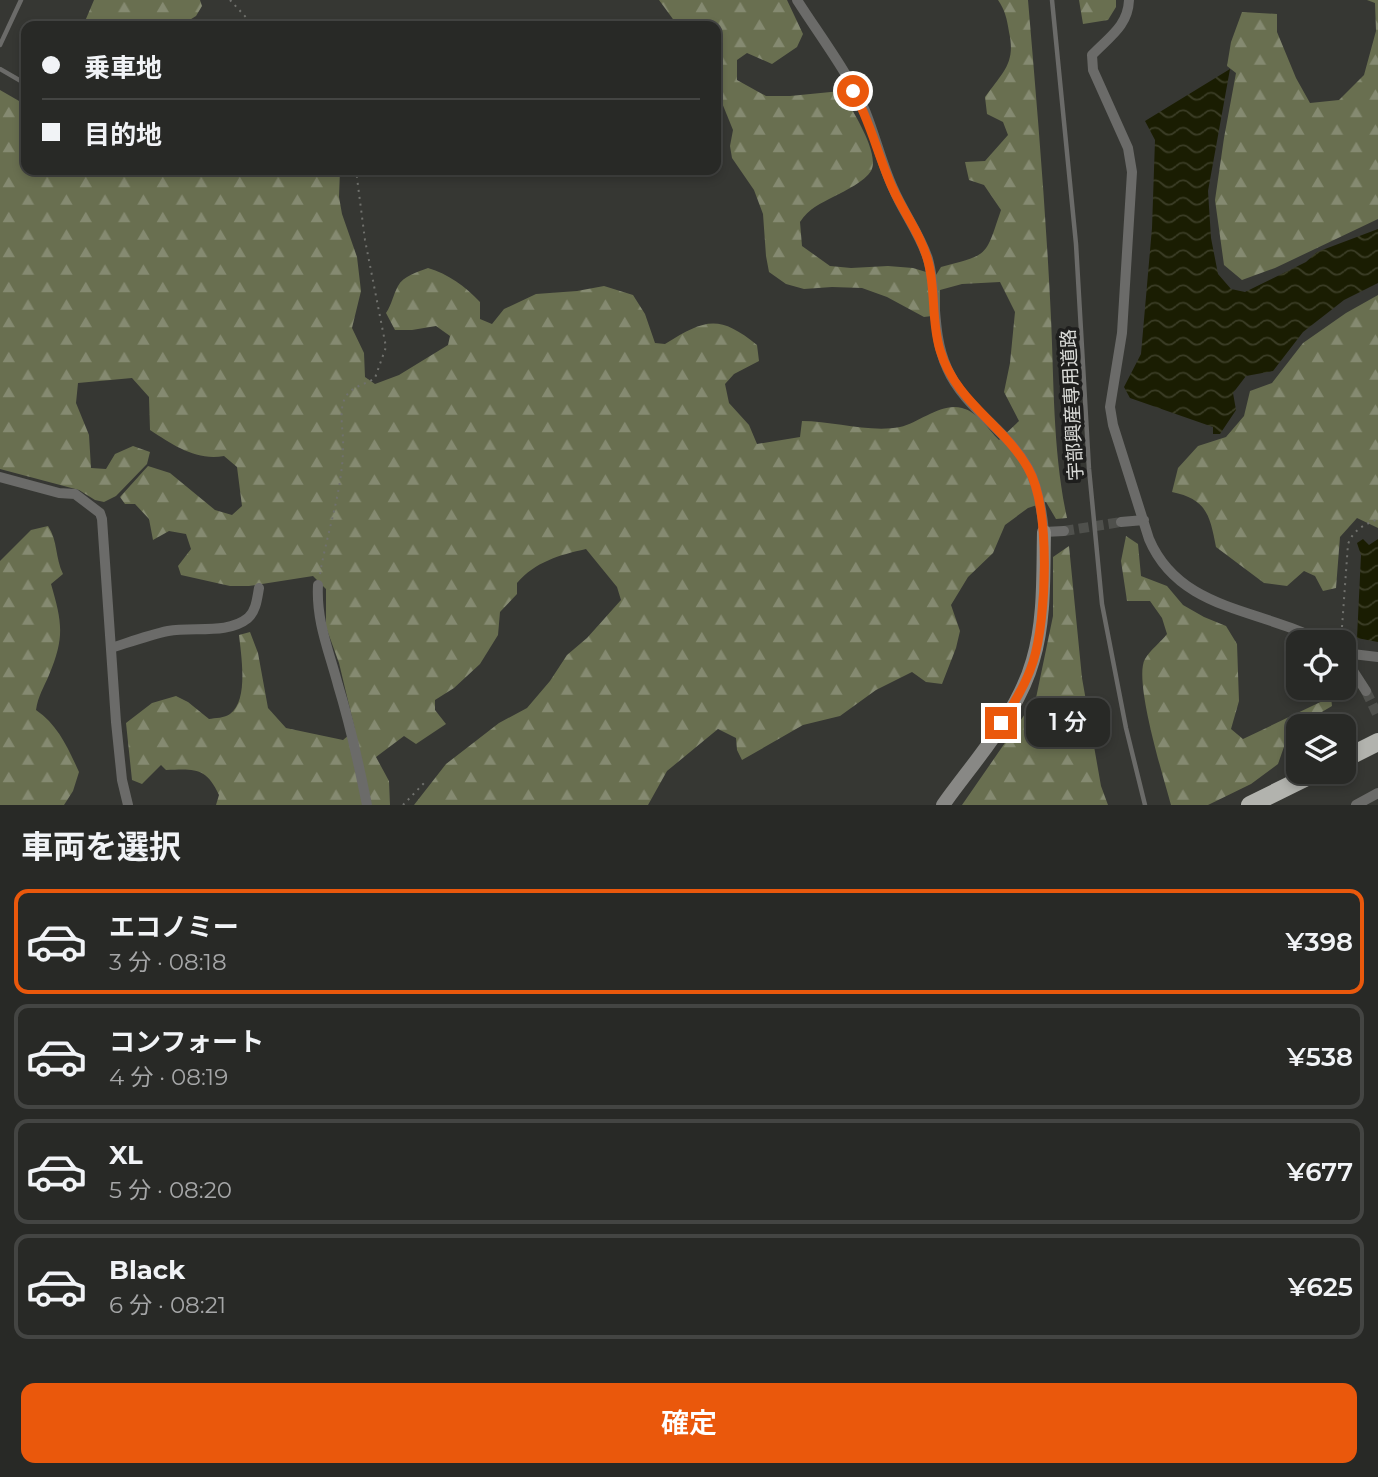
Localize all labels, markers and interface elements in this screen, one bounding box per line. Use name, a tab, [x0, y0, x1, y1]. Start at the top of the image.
text: 乗車地	[84, 52, 162, 84]
route start	[837, 75, 869, 107]
text: 目的地	[84, 119, 162, 151]
street label: 宇部興産専用道路	[1057, 328, 1087, 482]
map controls	[1286, 630, 1356, 784]
button: locate	[1286, 630, 1356, 700]
callout: 1 分	[1026, 698, 1110, 748]
route end	[985, 707, 1017, 739]
text: 1 分	[1049, 708, 1087, 736]
button: layers	[1286, 714, 1356, 784]
text: 車両を選択	[21, 827, 181, 866]
icon: car	[25, 910, 88, 973]
text: エコノミー	[109, 911, 239, 943]
text: ¥398	[1286, 926, 1353, 958]
text: 3 分 · 08:18	[109, 948, 227, 976]
icon: car	[25, 1025, 88, 1088]
text: コンフォート	[109, 1026, 264, 1058]
text: ¥538	[1287, 1041, 1353, 1073]
text: 4 分 · 08:19	[109, 1063, 228, 1091]
text: XL	[109, 1139, 143, 1171]
icon: car	[25, 1140, 88, 1203]
text: ¥677	[1287, 1156, 1353, 1188]
text: 5 分 · 08:20	[109, 1176, 232, 1204]
text: Black	[109, 1254, 185, 1286]
icon: car	[25, 1255, 88, 1318]
text: ¥625	[1288, 1271, 1353, 1303]
text: 6 分 · 08:21	[109, 1291, 226, 1319]
button: 確定	[21, 1383, 1357, 1463]

